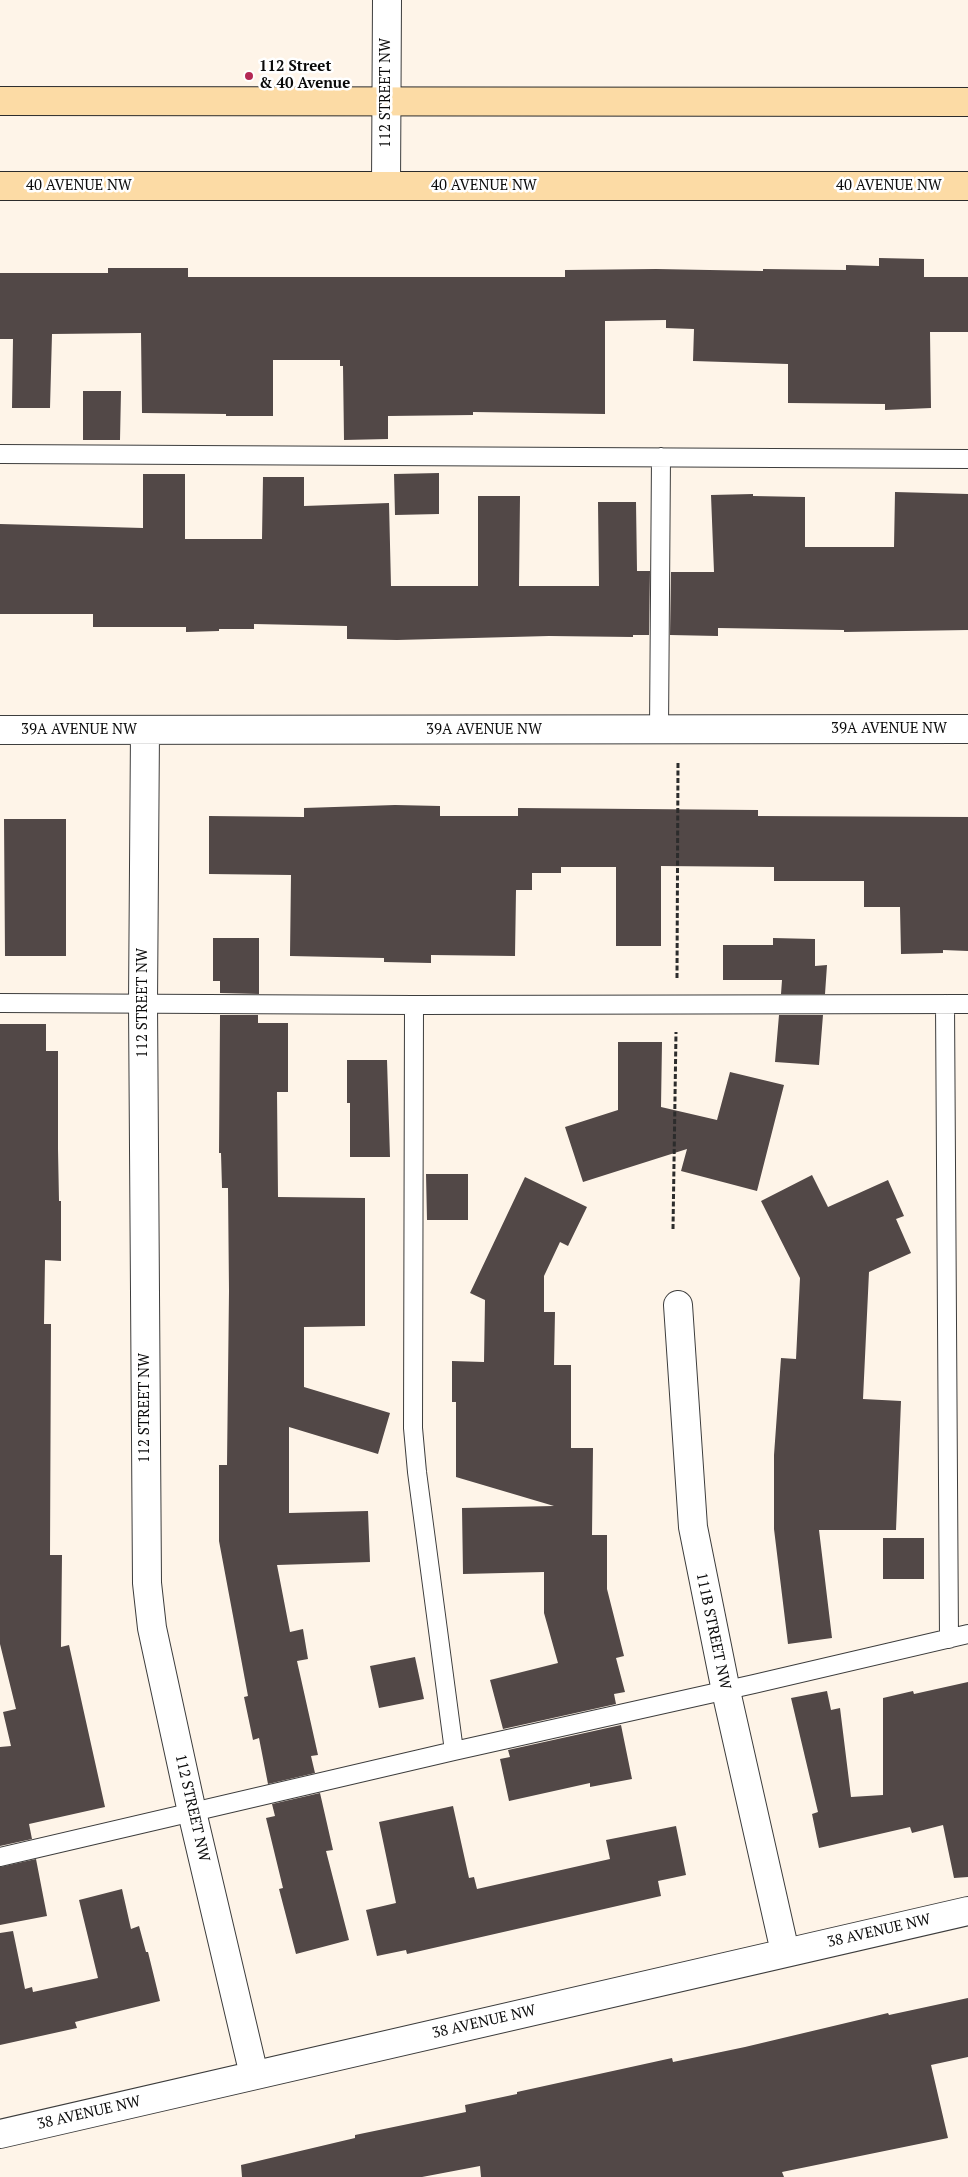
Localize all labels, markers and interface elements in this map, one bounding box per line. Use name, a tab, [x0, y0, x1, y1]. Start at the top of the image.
street label: 112 STREET NW	[377, 38, 395, 148]
place label: 112 Street & 40 Avenue	[259, 58, 350, 93]
marker: 112 Street & 40 Avenue	[243, 70, 255, 82]
street label: 40 AVENUE NW	[26, 177, 132, 195]
street label: 40 AVENUE NW	[431, 177, 537, 195]
street label: 40 AVENUE NW	[836, 177, 942, 195]
street label: 39A AVENUE NW	[831, 720, 947, 738]
street label: 39A AVENUE NW	[21, 721, 137, 739]
street label: 39A AVENUE NW	[426, 721, 542, 739]
street label: 112 STREET NW	[134, 948, 152, 1058]
street label: 112 STREET NW	[136, 1353, 154, 1463]
street label: 111B STREET NW	[692, 1571, 734, 1691]
street label: 112 STREET NW	[171, 1752, 213, 1864]
street label: 38 AVENUE NW	[825, 1910, 933, 1952]
street label: 38 AVENUE NW	[430, 2001, 538, 2043]
street label: 38 AVENUE NW	[35, 2092, 143, 2134]

